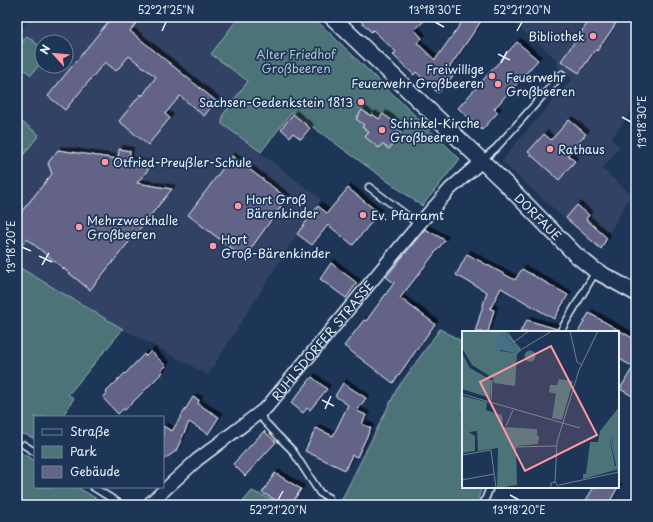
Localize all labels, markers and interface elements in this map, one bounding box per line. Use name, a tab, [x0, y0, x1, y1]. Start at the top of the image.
text: 52°21'25"N	[138, 2, 194, 17]
text: 13°18'30"E	[409, 2, 461, 17]
text: 52°21'20"N	[493, 2, 551, 17]
place label: Bibliothek	[528, 27, 585, 45]
marker: Bibliothek	[588, 31, 598, 41]
north arrow	[34, 34, 74, 74]
text: N	[35, 41, 54, 57]
park label: Alter Friedhof Großbeeren	[256, 45, 337, 77]
place label: Freiwillige Feuerwehr Großbeeren	[351, 60, 484, 92]
place label: Feuerwehr Großbeeren	[506, 68, 575, 100]
marker: Freiwillige Feuerwehr Großbeeren	[487, 71, 497, 81]
marker: Feuerwehr Großbeeren	[493, 79, 503, 89]
place label: Sachsen-Gedenkstein 1813	[199, 93, 353, 111]
text: 13°18'30"E	[634, 96, 649, 148]
marker: Sachsen-Gedenkstein 1813	[356, 97, 366, 107]
place label: Schinkel-Kirche Großbeeren	[390, 114, 480, 146]
marker: Schinkel-Kirche Großbeeren	[377, 125, 387, 135]
place label: Rathaus	[558, 140, 605, 158]
marker: Rathaus	[545, 144, 555, 154]
place label: Otfried-Preußler-Schule	[113, 153, 252, 171]
marker: Otfried-Preußler-Schule	[100, 157, 110, 167]
street label: DORFAUE	[511, 189, 566, 245]
place label: Hort Groß Bärenkinder	[246, 190, 319, 222]
marker: Hort Groß Bärenkinder	[233, 201, 243, 211]
place label: Ev. Pfarramt	[371, 206, 444, 224]
marker: Ev. Pfarramt	[358, 210, 368, 220]
place label: Mehrzweckhalle Großbeeren	[87, 211, 179, 243]
text: 13°18'20"E	[3, 220, 18, 274]
marker: Mehrzweckhalle Großbeeren	[74, 222, 84, 232]
place label: Hort Groß-Bärenkinder	[221, 230, 330, 262]
marker: Hort Groß-Bärenkinder	[208, 241, 218, 251]
street label: RUHLSDORFER STRASSE	[267, 276, 378, 404]
inset map	[462, 331, 619, 488]
legend	[34, 416, 164, 488]
text: Straße	[70, 422, 110, 440]
text: Park	[70, 442, 97, 460]
text: Gebäude	[70, 462, 120, 480]
text: 52°21'20"N	[249, 502, 307, 517]
text: 13°18'20"E	[492, 502, 546, 517]

